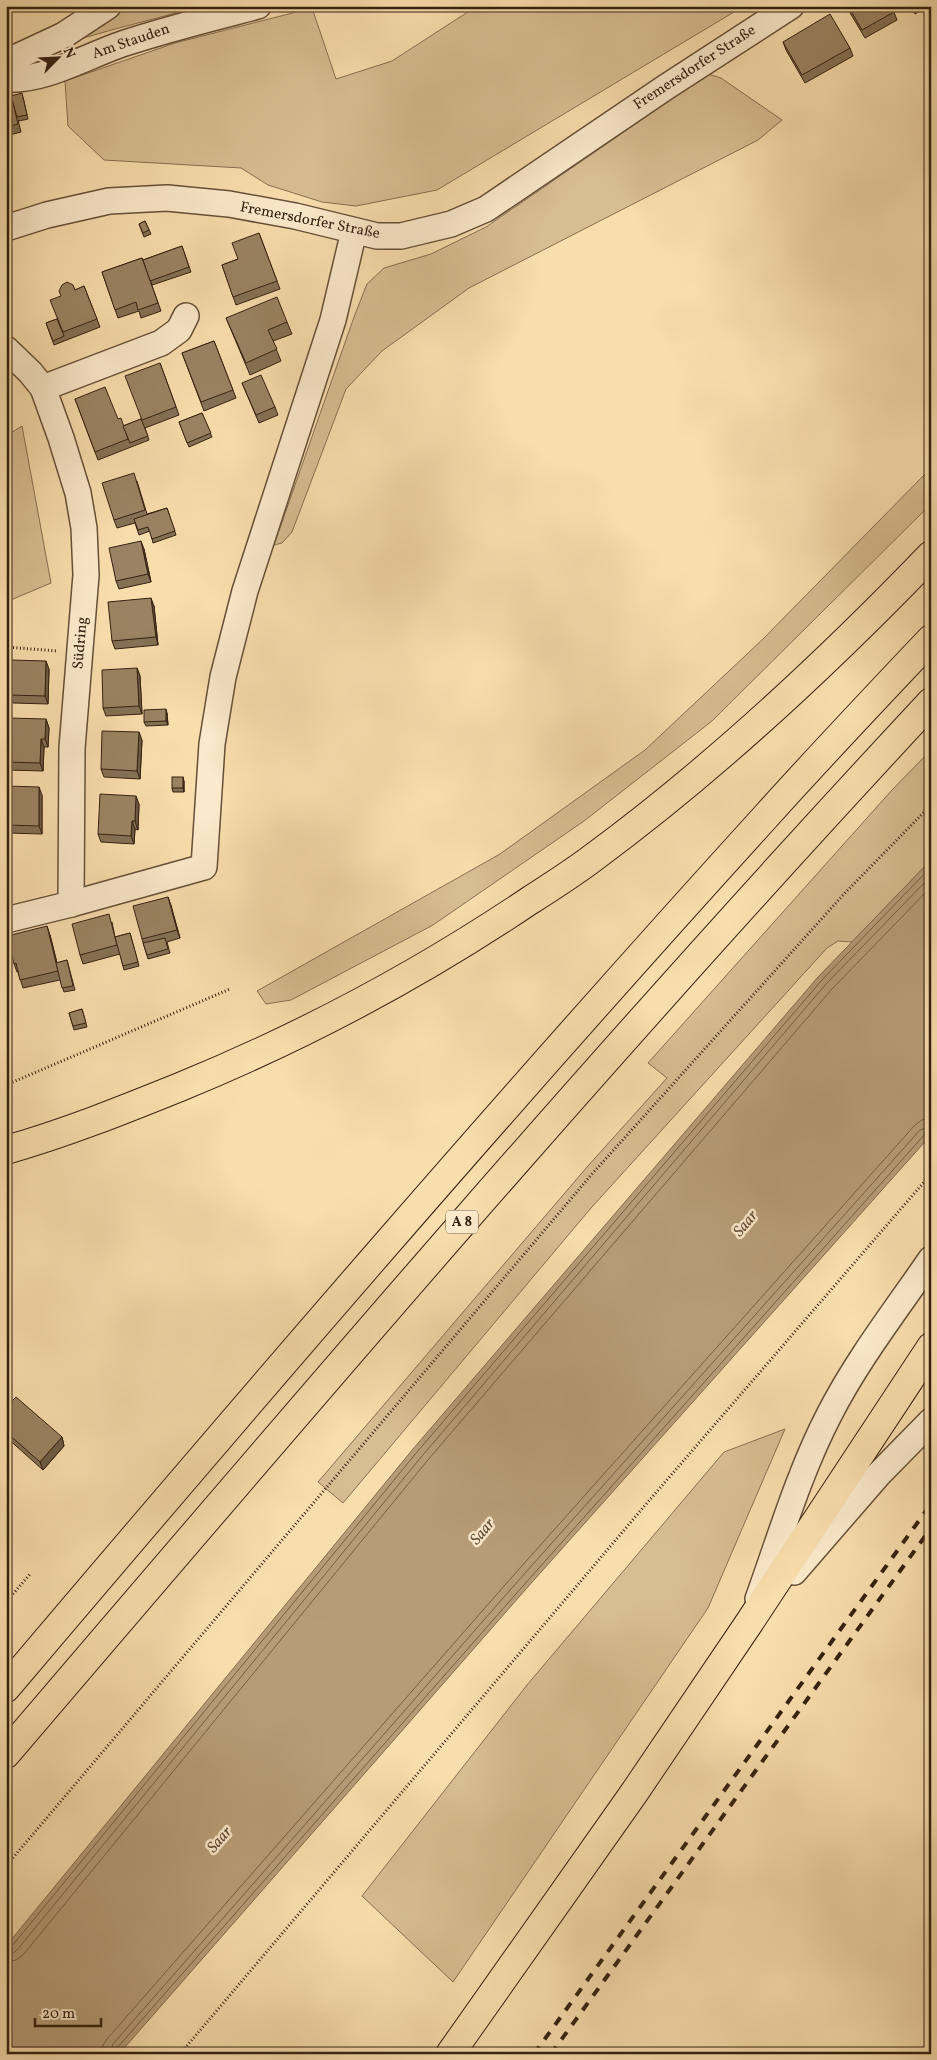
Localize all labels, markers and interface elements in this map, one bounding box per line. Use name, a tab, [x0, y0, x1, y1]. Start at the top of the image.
street label: Am Stauden	[89, 19, 173, 65]
street label: Fremersdorfer Straße	[630, 20, 760, 116]
north arrow	[32, 32, 82, 82]
text: N	[58, 45, 79, 62]
street label: Fremersdorfer Straße	[238, 197, 382, 245]
street label: Südring	[68, 616, 94, 670]
water label: Saar	[728, 1205, 764, 1242]
road number: A 8	[446, 1210, 478, 1234]
water label: Saar	[465, 1513, 501, 1550]
water label: Saar	[202, 1821, 238, 1858]
scale bar	[35, 1995, 101, 2027]
text: 20 m	[42, 2004, 75, 2025]

